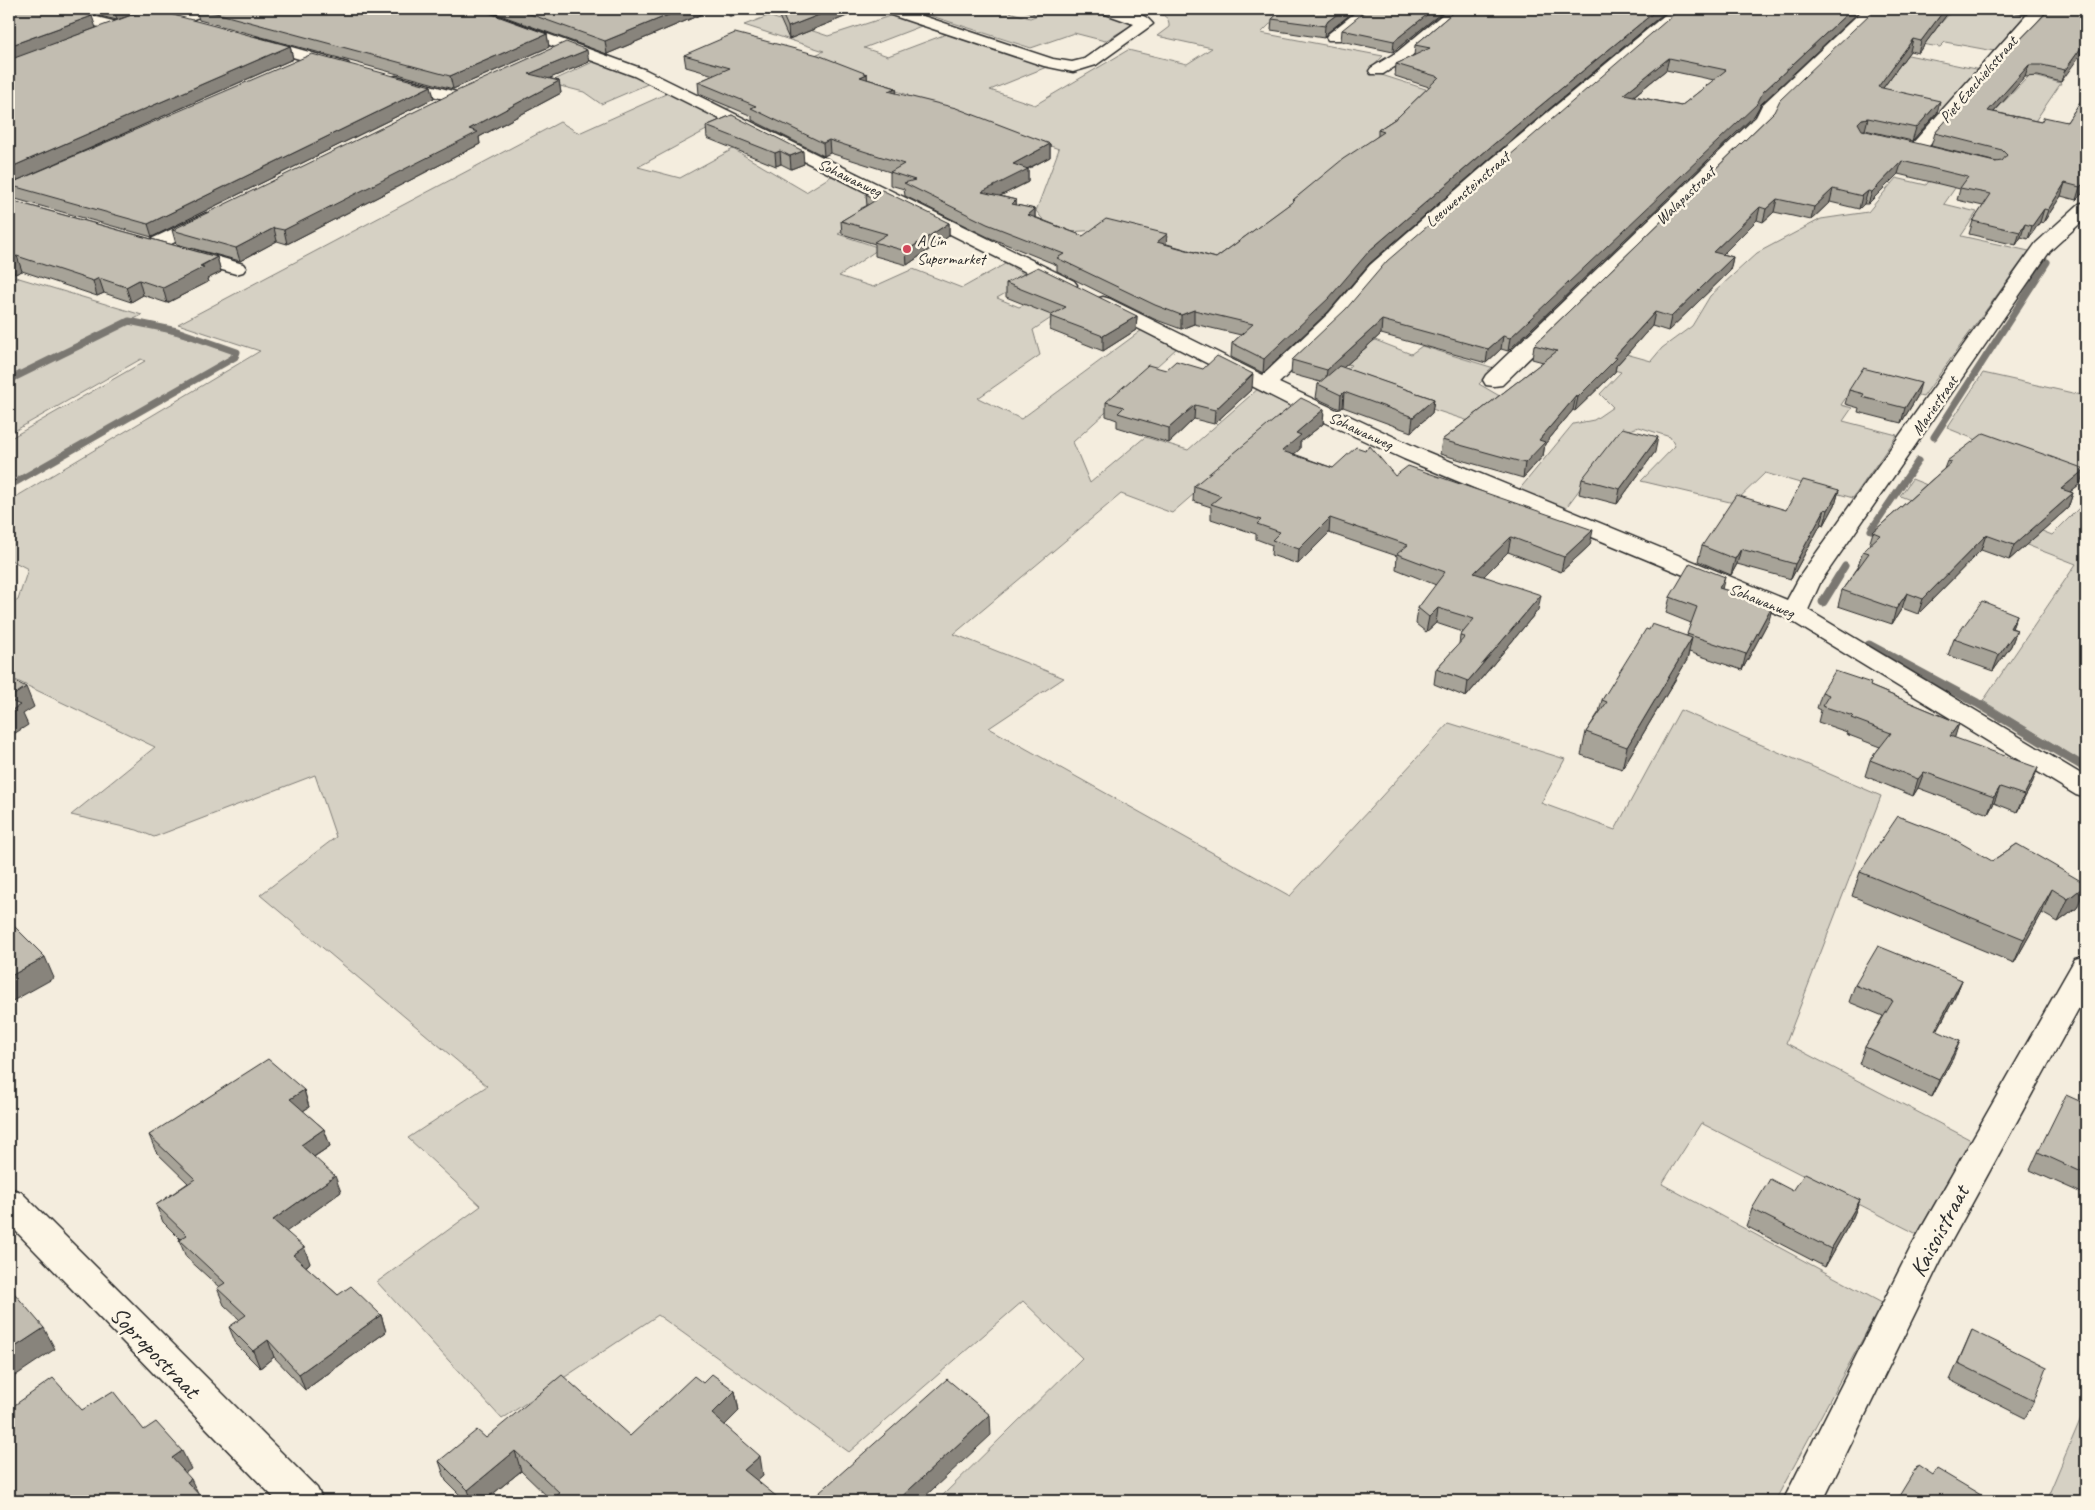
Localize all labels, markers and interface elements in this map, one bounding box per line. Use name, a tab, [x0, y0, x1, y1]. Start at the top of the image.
street label: Piet Ezechielsstraat	[1936, 31, 2023, 127]
street label: Leeuwensteinstraat	[1421, 146, 1516, 232]
street label: Sohawanweg	[814, 154, 886, 202]
street label: Walapastraat	[1652, 160, 1722, 229]
place label: A Lin Supermarket	[917, 231, 988, 269]
marker: A Lin Supermarket	[901, 243, 913, 255]
street label: Mariestraat	[1907, 371, 1963, 439]
street label: Sohawanweg	[1325, 407, 1397, 455]
street label: Sohawanweg	[1726, 579, 1798, 623]
street label: Kaisoistraat	[1902, 1178, 1977, 1282]
street label: Sopropostraat	[104, 1300, 208, 1406]

